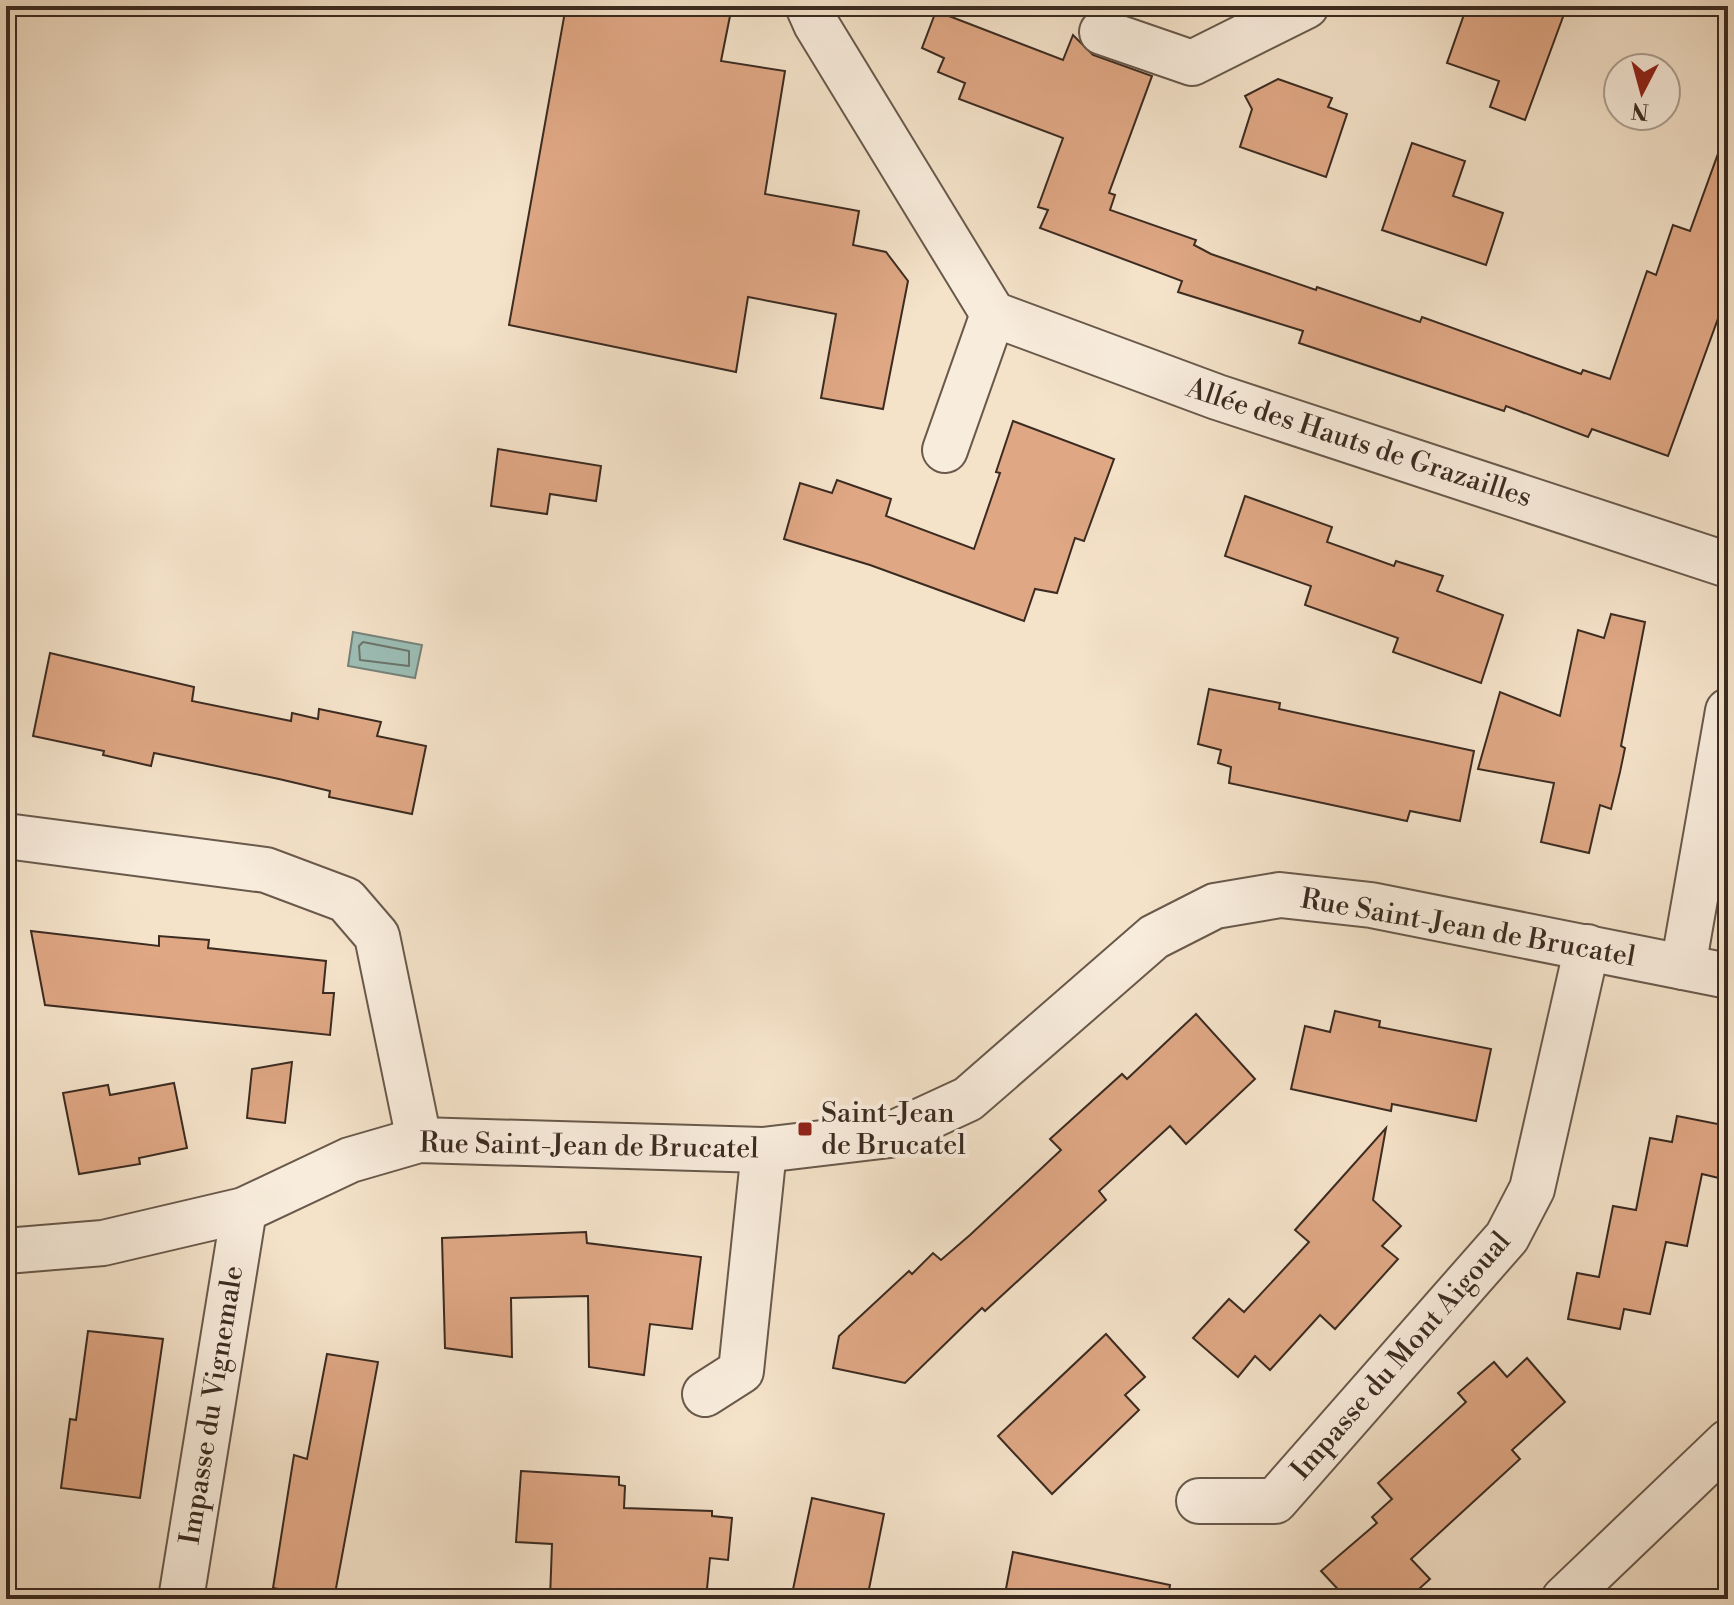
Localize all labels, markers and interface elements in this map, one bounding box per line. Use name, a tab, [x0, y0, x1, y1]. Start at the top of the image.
north arrow	[1602, 52, 1682, 132]
text: N	[1629, 96, 1650, 125]
street label: Allée des Hauts de Grazailles	[1181, 370, 1536, 515]
street label: Rue Saint-Jean de Brucatel	[1298, 881, 1638, 975]
place label: Saint-Jean de Brucatel	[821, 1096, 966, 1163]
marker: Saint-Jean de Brucatel	[796, 1120, 814, 1138]
street label: Rue Saint-Jean de Brucatel	[419, 1126, 759, 1166]
street label: Impasse du Mont Aigoual	[1284, 1225, 1518, 1487]
street label: Impasse du Vignemale	[173, 1263, 251, 1547]

